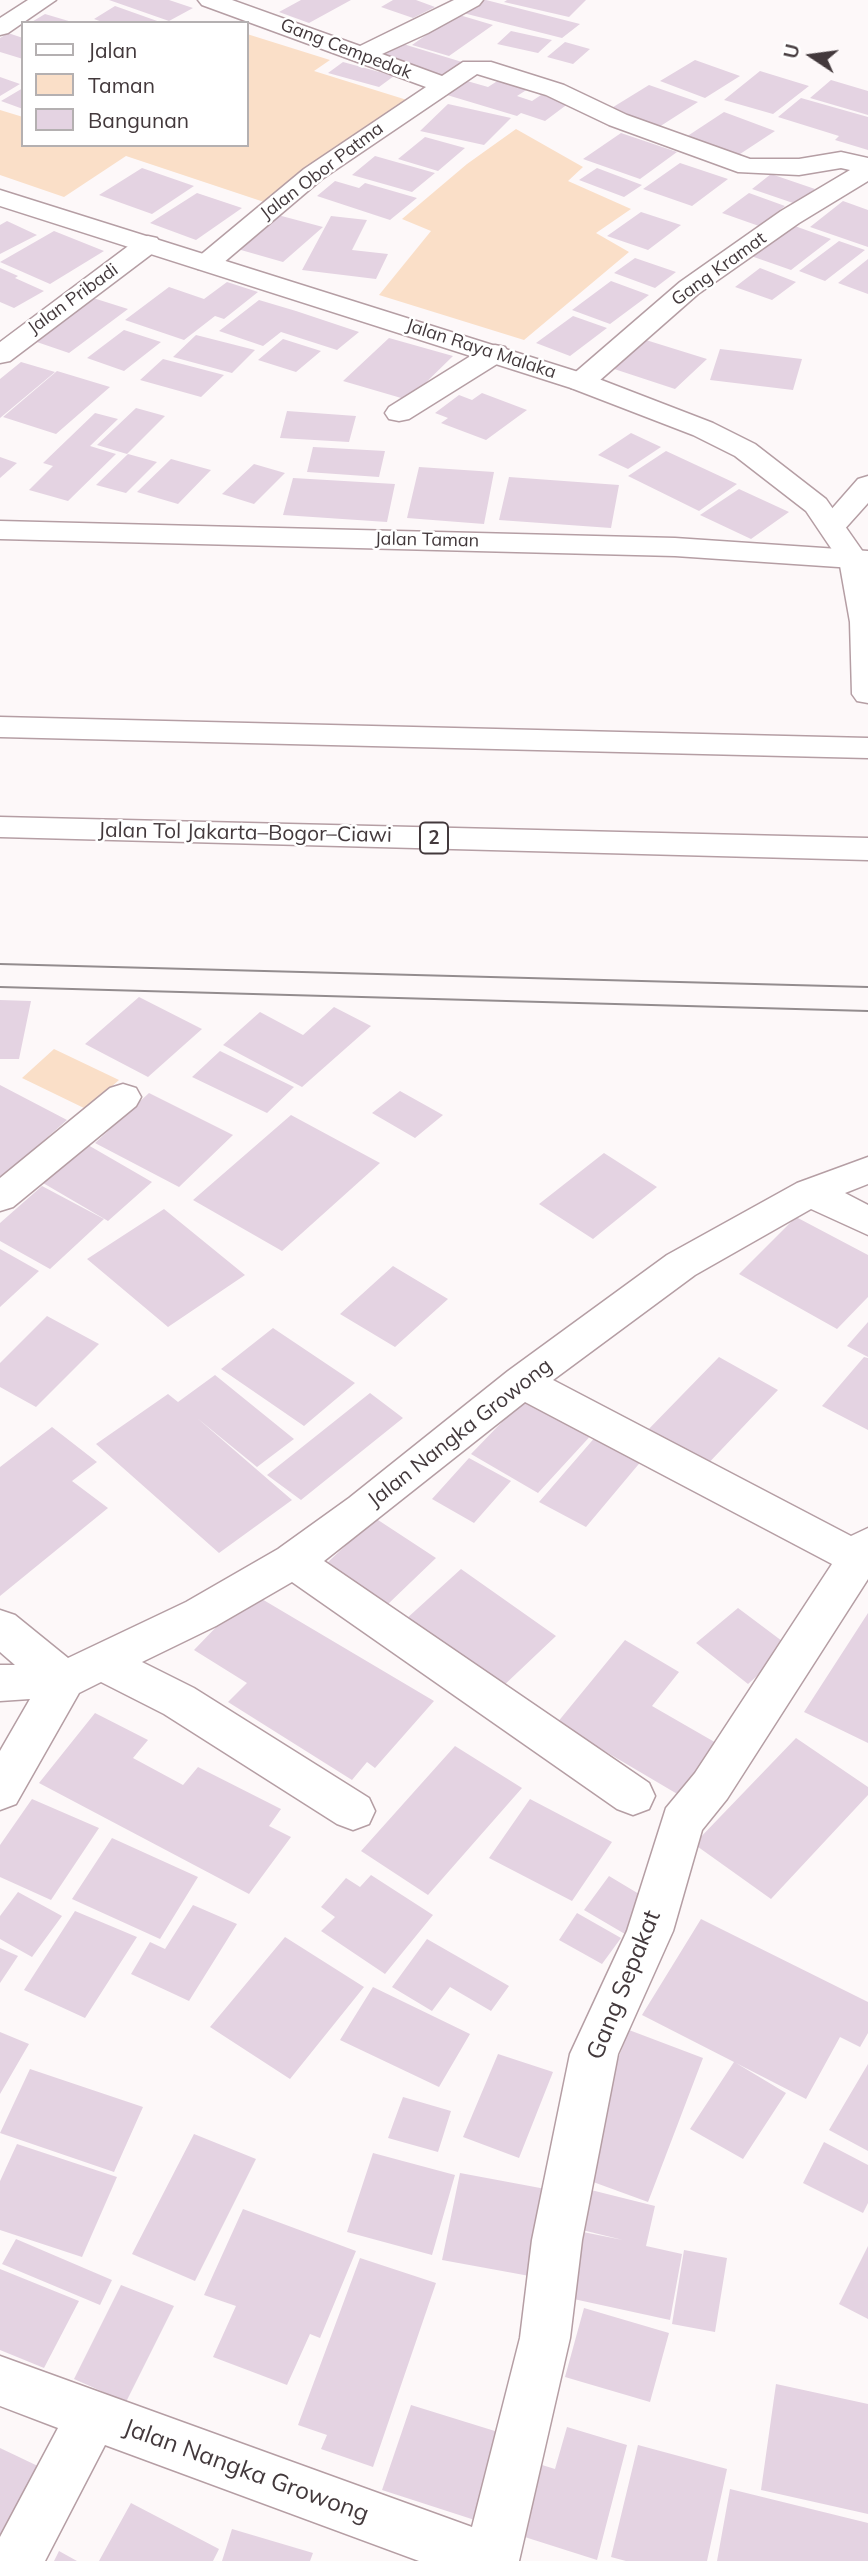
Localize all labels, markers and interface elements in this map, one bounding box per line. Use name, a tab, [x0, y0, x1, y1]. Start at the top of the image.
street label: Gang Cempedak	[277, 14, 415, 84]
legend	[21, 21, 248, 147]
north arrow	[777, 21, 847, 91]
text: Jalan	[88, 37, 137, 63]
text: U	[778, 42, 805, 61]
text: Taman	[88, 72, 155, 98]
text: Bangunan	[88, 107, 189, 133]
street label: Jalan Obor Patma	[256, 118, 388, 224]
street label: Gang Kramat	[668, 227, 770, 311]
street label: Jalan Pribadi	[24, 259, 122, 339]
street label: Jalan Raya Malaka	[403, 315, 559, 383]
street label: Jalan Taman	[375, 528, 479, 552]
street label: Jalan Tol Jakarta–Bogor–Ciawi	[98, 818, 392, 848]
road number: 2	[420, 822, 448, 853]
street label: Jalan Nangka Growong	[363, 1353, 557, 1513]
street label: Gang Sepakat	[581, 1906, 667, 2064]
street label: Jalan Nangka Growong	[119, 2413, 373, 2529]

